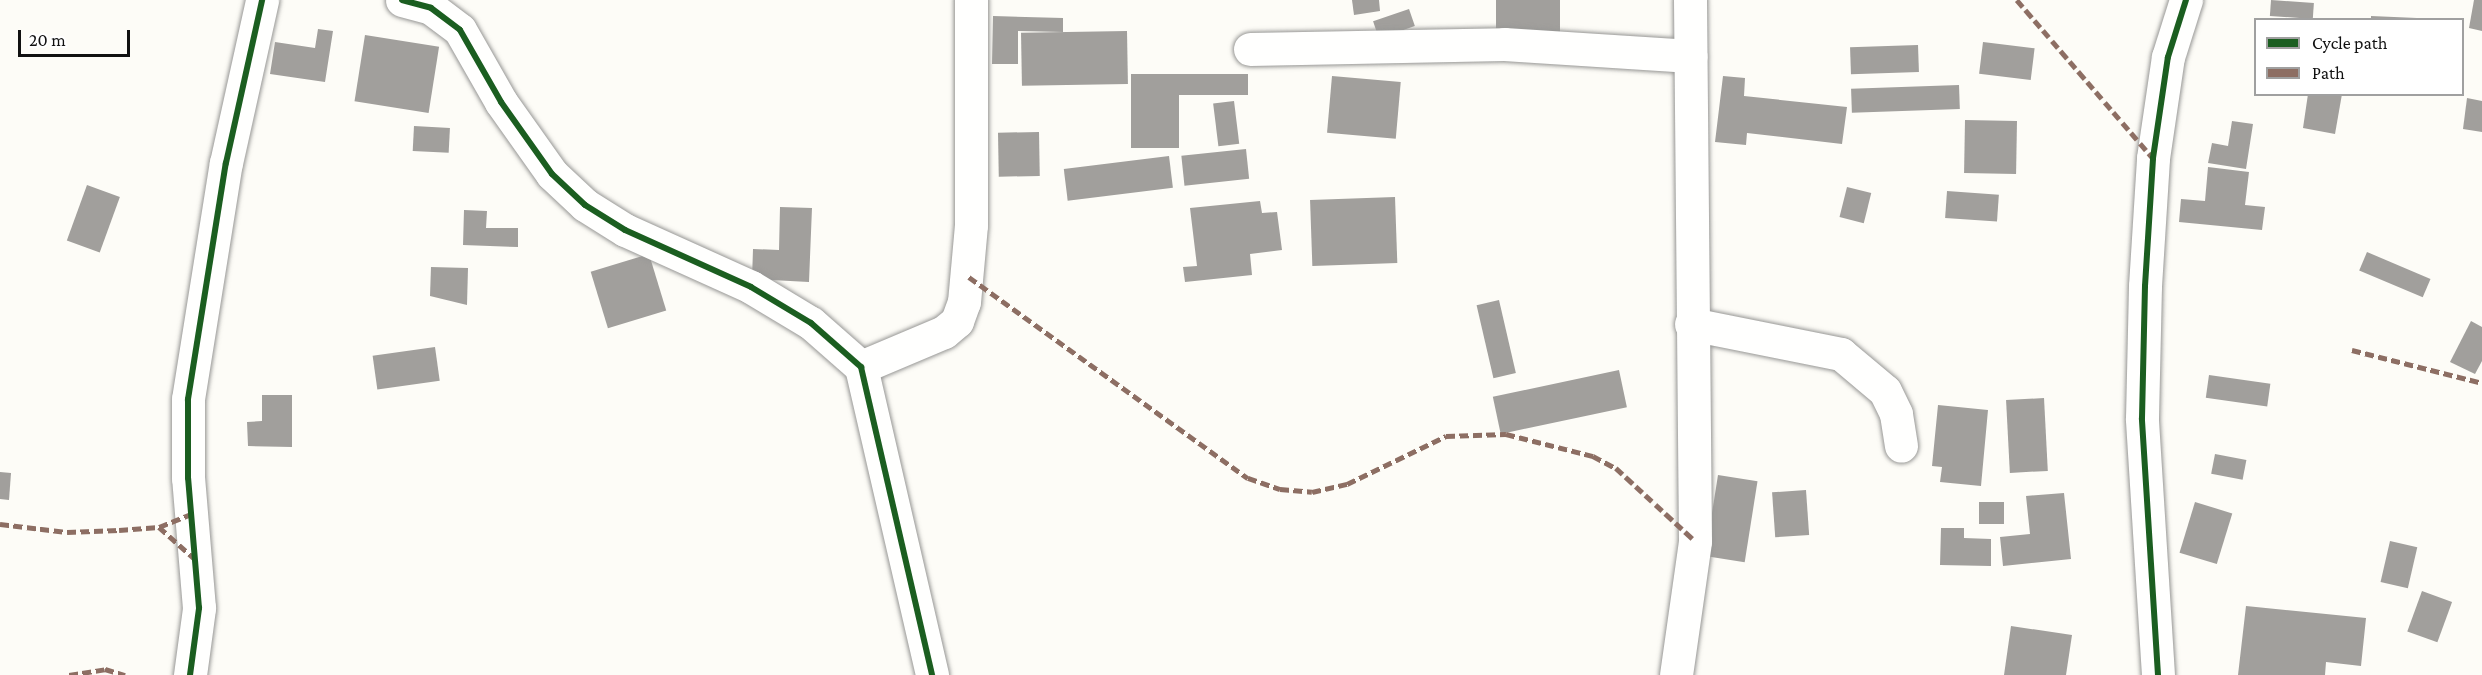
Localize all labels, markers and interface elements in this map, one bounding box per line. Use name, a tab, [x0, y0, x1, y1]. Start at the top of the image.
scale bar	[21, 18, 134, 56]
legend	[2254, 18, 2464, 96]
text: 20 m	[29, 30, 66, 50]
text: Cycle path	[2312, 33, 2387, 53]
text: Path	[2312, 63, 2345, 83]

